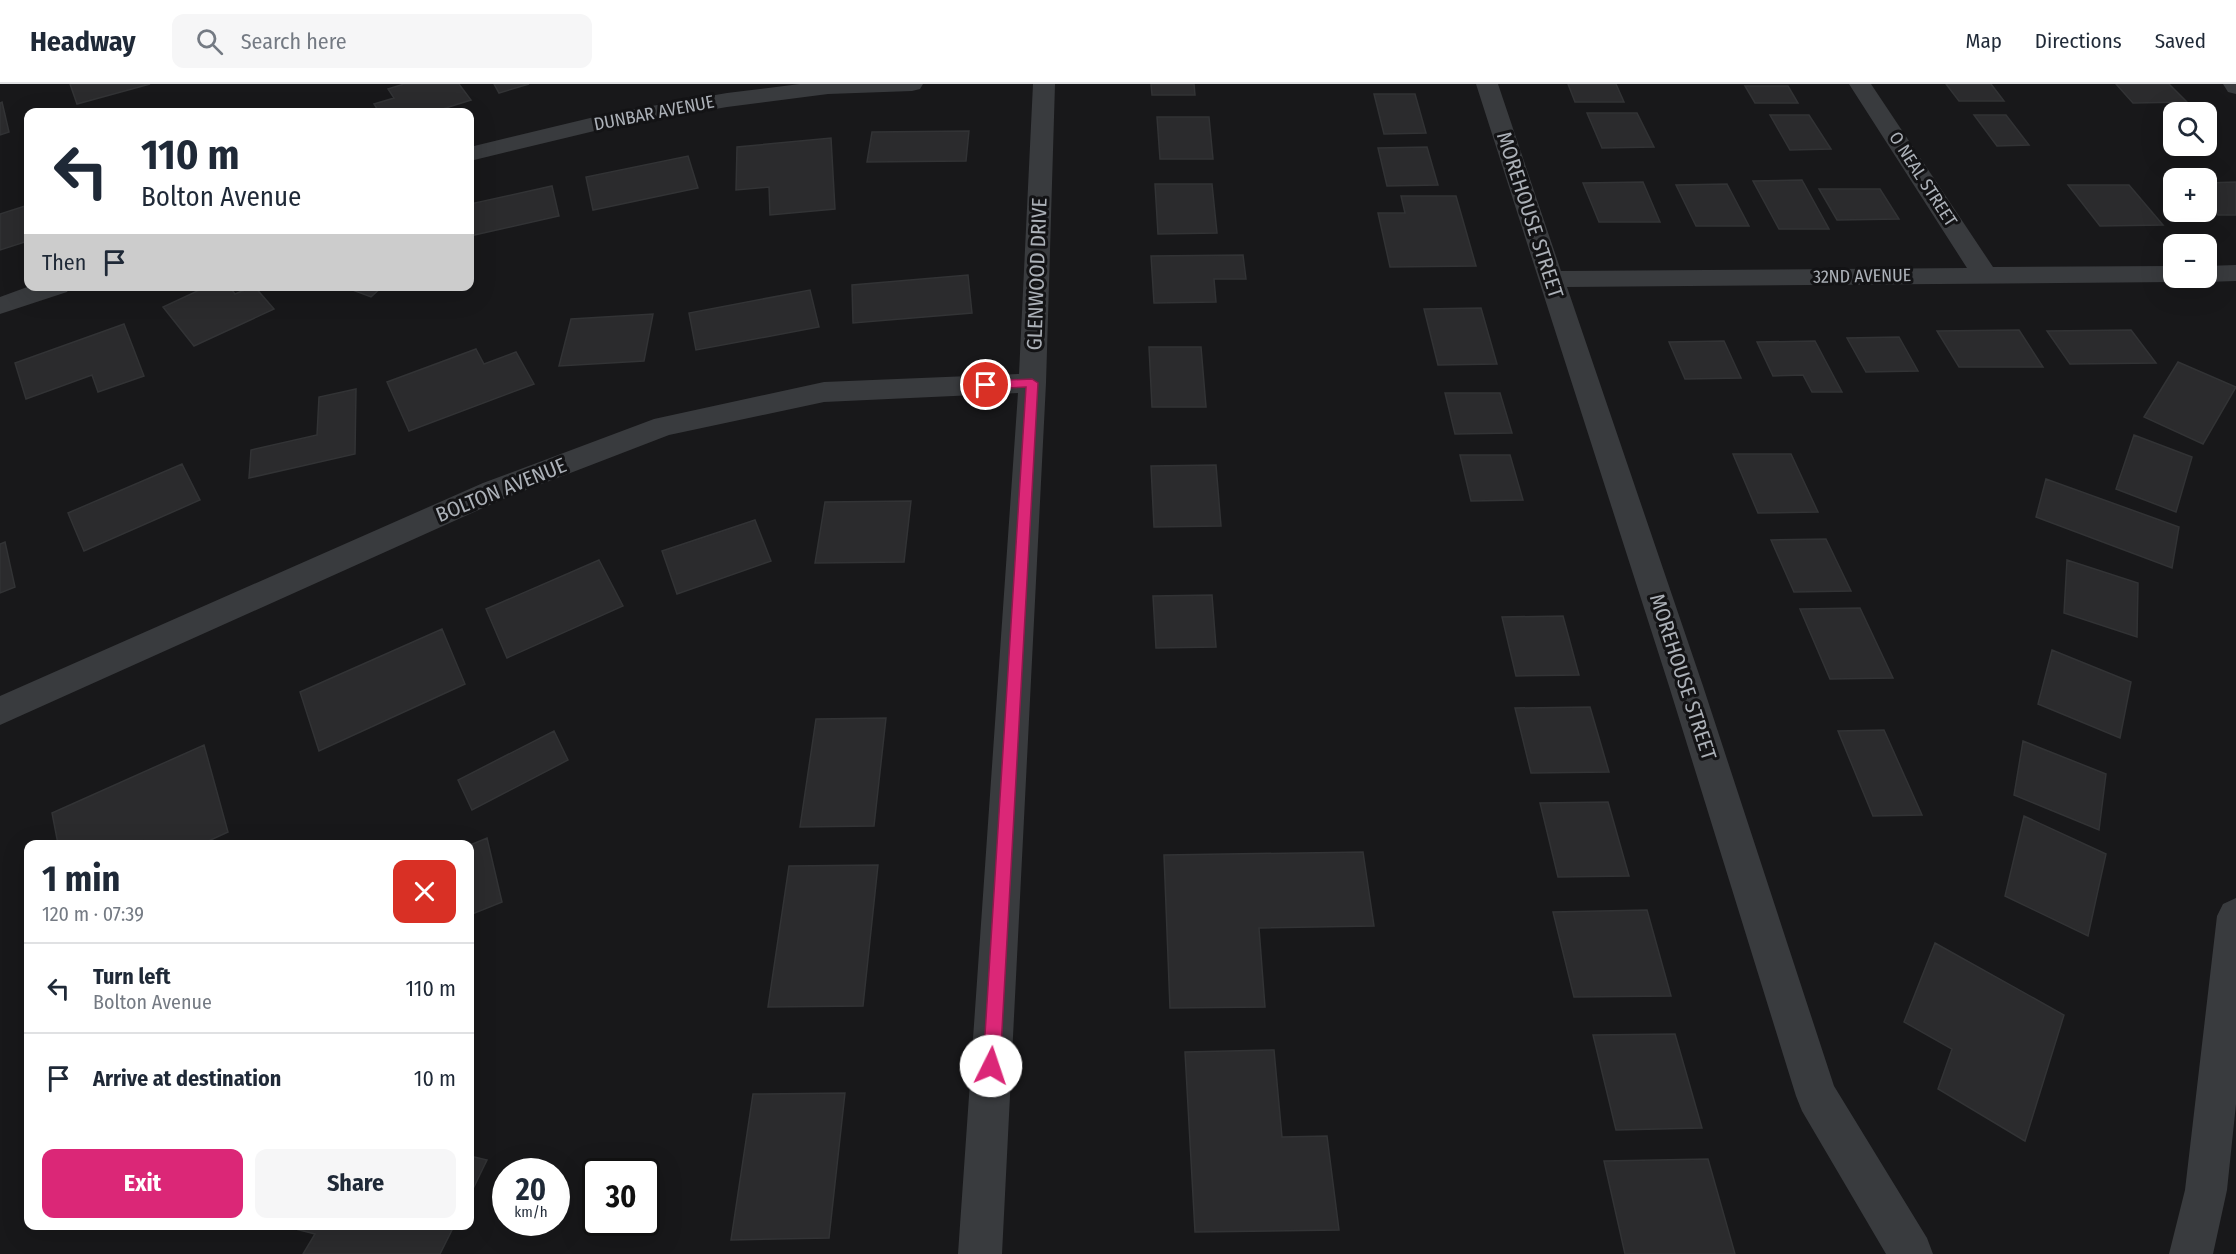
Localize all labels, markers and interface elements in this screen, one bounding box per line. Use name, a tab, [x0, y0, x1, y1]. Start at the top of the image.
search box	[172, 14, 592, 68]
text: Headway	[30, 25, 136, 58]
icon: search	[193, 25, 226, 58]
text: Search here	[241, 28, 347, 55]
text: Map	[1965, 28, 2002, 54]
text: Directions	[2035, 28, 2122, 54]
text: Saved	[2155, 28, 2206, 54]
street label: DUNBAR AVENUE	[592, 91, 716, 135]
map controls	[2163, 102, 2217, 288]
button: search	[2163, 102, 2217, 156]
street label: O NEAL STREET	[1884, 128, 1962, 231]
street label: MOREHOUSE STREET	[1491, 129, 1569, 302]
text: 110 m	[141, 130, 240, 180]
icon: left	[42, 132, 120, 210]
button: +	[2163, 168, 2217, 222]
text: Bolton Avenue	[141, 181, 301, 213]
street label: GLENWOOD DRIVE	[1021, 197, 1053, 351]
button: −	[2163, 234, 2217, 288]
icon: arrive	[98, 246, 131, 279]
text: Then	[42, 249, 86, 276]
street label: 32ND AVENUE	[1813, 264, 1911, 288]
pin	[960, 359, 1011, 410]
icon: arrive	[969, 368, 1002, 401]
street label: BOLTON AVENUE	[432, 452, 570, 528]
street label: MOREHOUSE STREET	[1644, 591, 1722, 764]
text: 1 min	[42, 857, 120, 901]
button: close	[393, 860, 456, 923]
text: 120 m · 07:39	[42, 902, 144, 926]
text: Turn left	[93, 963, 171, 990]
icon: left	[42, 972, 75, 1005]
text: 110 m	[406, 975, 456, 1002]
text: Bolton Avenue	[93, 990, 212, 1014]
position arrow	[959, 1034, 1023, 1098]
icon: arrive	[42, 1062, 75, 1095]
text: Arrive at destination	[93, 1065, 281, 1092]
text: 10 m	[414, 1065, 456, 1092]
button: Exit	[42, 1149, 243, 1218]
button: Share	[255, 1149, 456, 1218]
speed limit sign: 30	[582, 1158, 660, 1236]
text: 20	[516, 1172, 546, 1208]
text: km/h	[514, 1203, 548, 1221]

